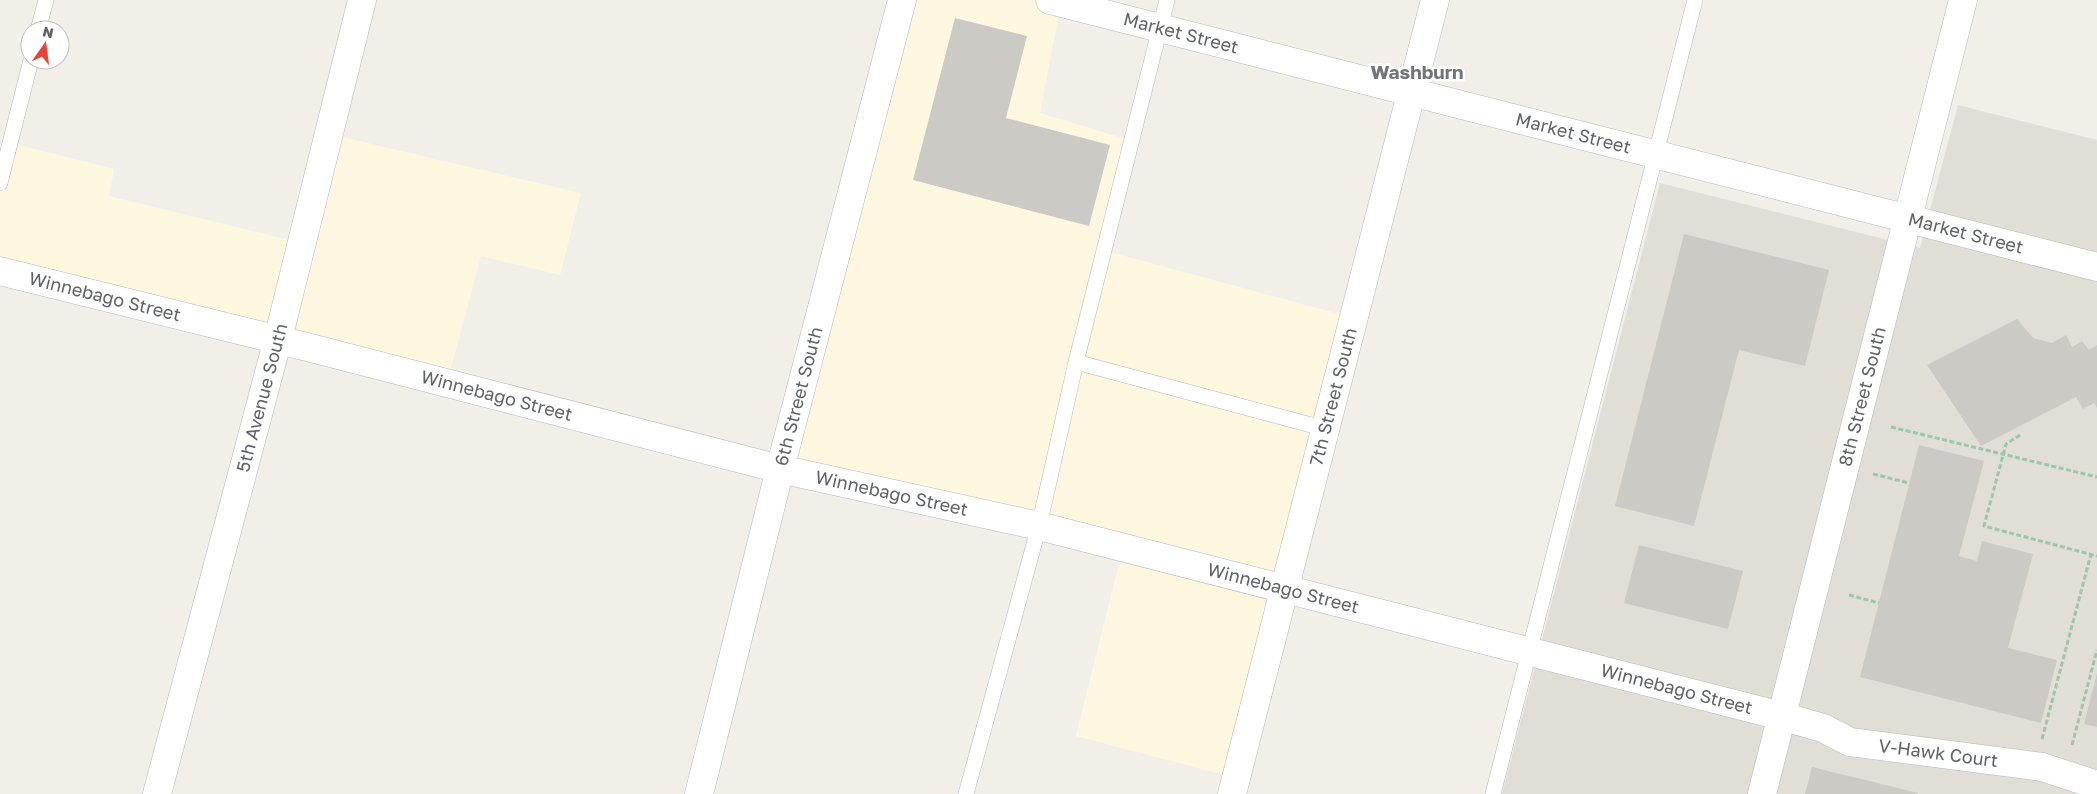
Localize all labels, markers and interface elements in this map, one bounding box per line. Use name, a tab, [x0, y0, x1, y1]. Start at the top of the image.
street label: Market Street	[1121, 7, 1241, 58]
north arrow	[20, 20, 70, 70]
text: N	[41, 22, 55, 41]
district label: Washburn	[1370, 60, 1464, 83]
street label: Market Street	[1514, 107, 1633, 158]
street label: Market Street	[1906, 207, 2026, 258]
street label: Winnebago Street	[27, 267, 183, 325]
street label: 5th Avenue South	[231, 321, 291, 474]
street label: 6th Street South	[769, 324, 827, 468]
street label: 8th Street South	[1833, 324, 1890, 468]
street label: 7th Street South	[1304, 325, 1361, 468]
street label: Winnebago Street	[419, 365, 575, 425]
street label: Winnebago Street	[813, 465, 970, 520]
street label: Winnebago Street	[1205, 558, 1362, 618]
street label: Winnebago Street	[1599, 658, 1755, 718]
street label: V-Hawk Court	[1877, 734, 2000, 771]

